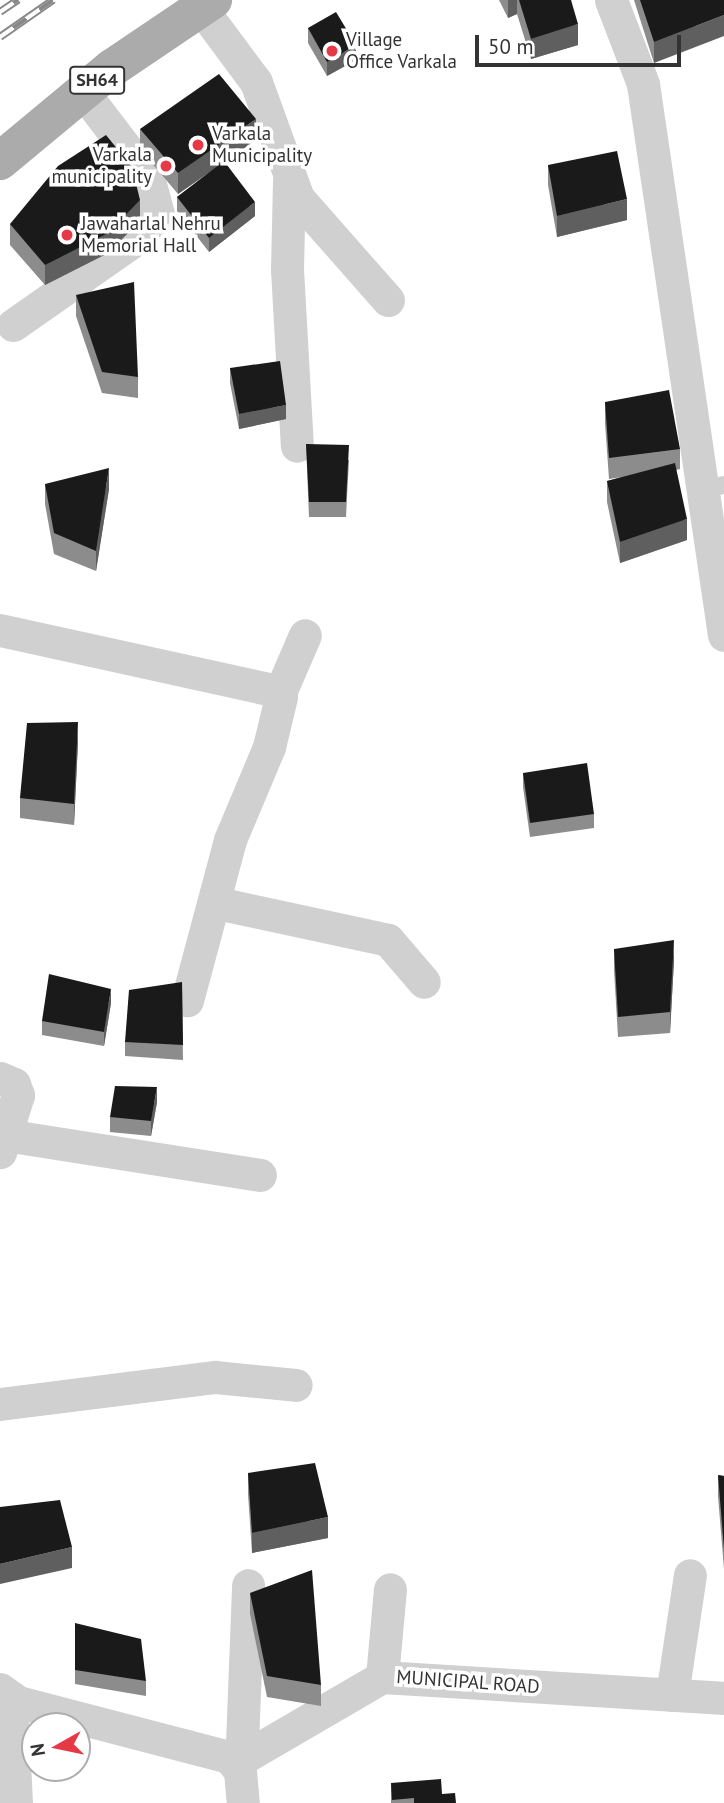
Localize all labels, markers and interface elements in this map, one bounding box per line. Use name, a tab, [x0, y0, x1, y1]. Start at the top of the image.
scale bar	[479, 21, 686, 65]
place label: Village Office Varkala	[346, 29, 457, 73]
text: 50 m	[488, 33, 534, 60]
marker: Village Office Varkala	[324, 43, 340, 59]
road number: SH64	[69, 66, 125, 94]
place label: Varkala Municipality	[212, 123, 312, 167]
marker: Varkala Municipality	[190, 137, 206, 153]
place label: Varkala municipality	[52, 144, 152, 188]
marker: Varkala municipality	[158, 158, 174, 174]
place label: Jawaharlal Nehru Memorial Hall	[81, 213, 221, 257]
marker: Jawaharlal Nehru Memorial Hall	[59, 227, 75, 243]
street label: MUNICIPAL ROAD	[395, 1666, 541, 1698]
north arrow	[21, 1712, 91, 1782]
text: N	[24, 1742, 50, 1758]

